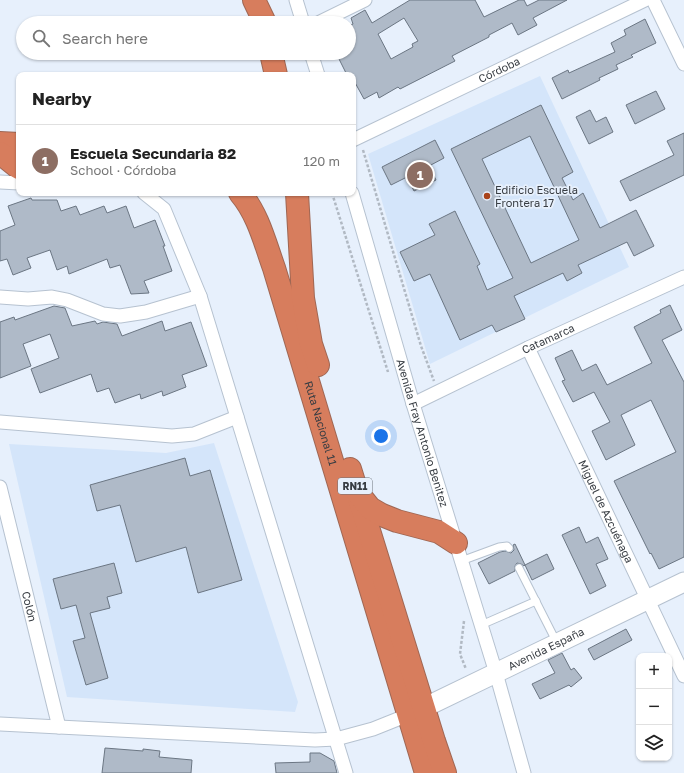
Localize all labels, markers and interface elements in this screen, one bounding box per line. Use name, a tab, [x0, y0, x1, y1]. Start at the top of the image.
search box	[16, 16, 356, 60]
icon: search	[30, 27, 52, 49]
text: Search here	[62, 29, 148, 47]
street label: Córdoba	[476, 54, 522, 85]
text: Nearby	[32, 88, 92, 109]
text: Escuela Secundaria 82	[70, 144, 236, 162]
text: 1	[42, 153, 48, 169]
text: 120 m	[303, 153, 340, 169]
pin: 1	[407, 160, 433, 190]
text: School · Córdoba	[70, 162, 176, 178]
place label: Edificio Escuela Frontera 17	[495, 183, 578, 209]
marker: Edificio Escuela Frontera 17	[482, 191, 492, 201]
street label: Catamarca	[519, 321, 576, 356]
street label: Avenida Fray Antonio Benitez	[394, 357, 451, 509]
street label: Ruta Nacional 11	[302, 379, 340, 467]
your location	[371, 426, 391, 446]
street label: Miguel de Azcuénaga	[576, 458, 636, 565]
road number: RN11	[338, 478, 372, 494]
street label: Colón	[20, 590, 40, 623]
street label: Avenida España	[506, 624, 586, 672]
map controls	[636, 653, 672, 761]
button: +	[636, 653, 672, 689]
button: −	[636, 689, 672, 725]
button: layers	[636, 725, 672, 761]

